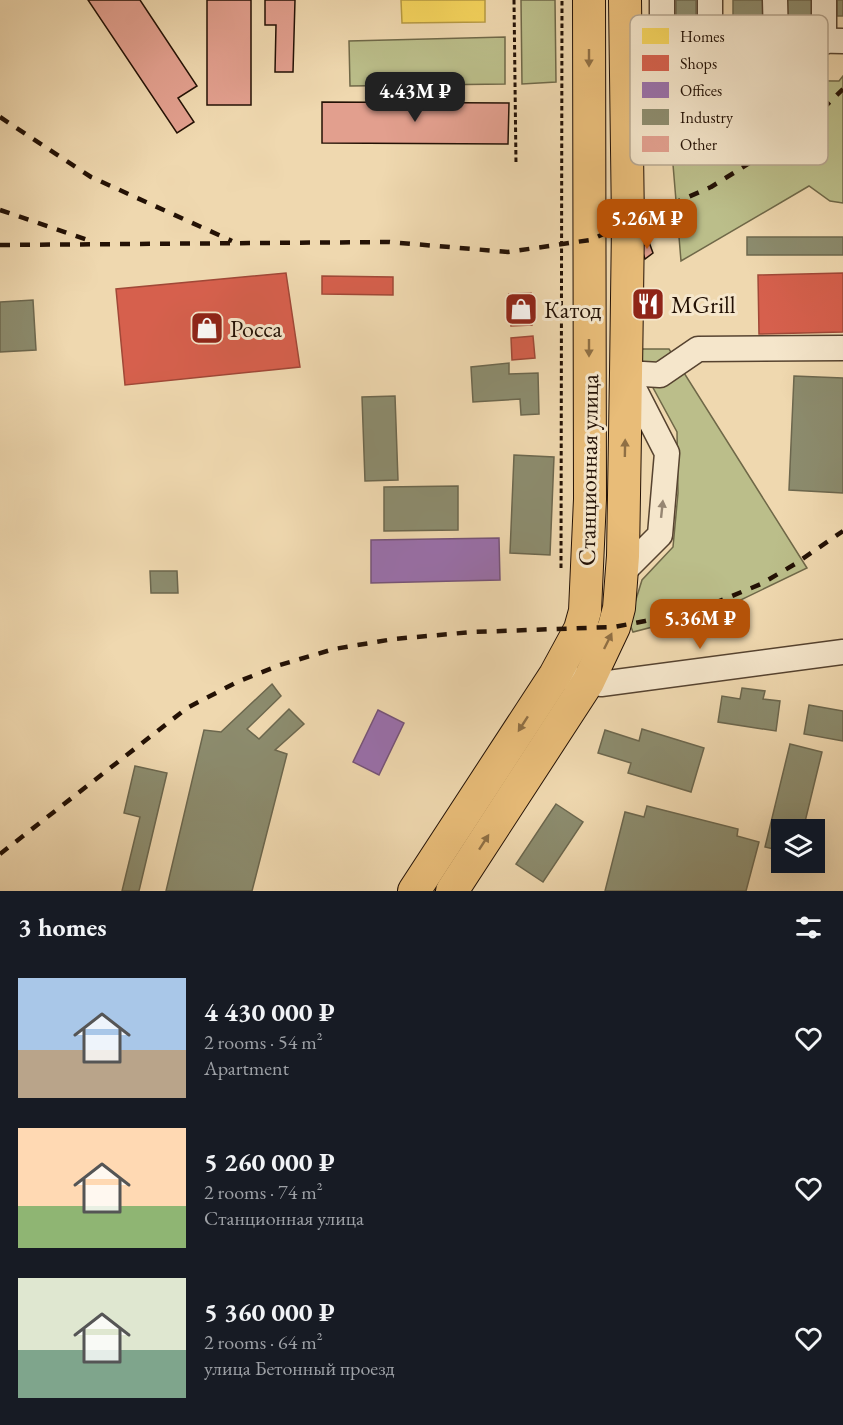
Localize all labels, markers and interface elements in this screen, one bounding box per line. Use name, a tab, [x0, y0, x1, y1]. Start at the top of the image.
legend	[630, 15, 828, 165]
text: Homes	[680, 26, 725, 47]
one-way arrow	[584, 49, 594, 68]
text: Shops	[680, 53, 717, 74]
pin: 4.43M ₽	[360, 72, 470, 123]
text: 4.43M ₽	[379, 78, 451, 104]
text: Offices	[680, 80, 722, 101]
text: Industry	[680, 107, 734, 128]
text: Other	[680, 134, 718, 155]
pin: 5.26M ₽	[592, 199, 702, 250]
text: 5.26M ₽	[611, 205, 683, 231]
restaurant icon: MGrill	[630, 286, 666, 322]
place label: MGrill	[671, 289, 736, 320]
shop icon: Катод	[503, 291, 539, 327]
place label: Катод	[544, 294, 602, 325]
shop icon: Росса	[189, 310, 225, 346]
place label: Росса	[230, 313, 283, 344]
one-way arrow	[584, 339, 594, 358]
street label: Станционная улица	[571, 373, 605, 566]
one-way arrow	[620, 438, 630, 457]
one-way arrow	[658, 500, 667, 519]
pin: 5.36M ₽	[645, 599, 755, 650]
text: 5.36M ₽	[664, 605, 736, 631]
one-way arrow	[603, 632, 613, 649]
one-way arrow	[518, 716, 529, 732]
map controls	[771, 819, 825, 873]
button: layers	[771, 819, 825, 873]
one-way arrow	[478, 834, 489, 850]
text: 3 homes	[18, 910, 107, 944]
icon: filters	[792, 911, 825, 944]
text: 4 430 000 ₽	[204, 995, 335, 1029]
icon: home	[66, 1002, 138, 1074]
icon: heart	[792, 1022, 825, 1055]
text: 2 rooms · 54 m²	[204, 1029, 323, 1055]
text: Apartment	[204, 1055, 289, 1081]
text: 5 260 000 ₽	[204, 1145, 335, 1179]
icon: home	[66, 1152, 138, 1224]
icon: heart	[792, 1172, 825, 1205]
text: 2 rooms · 74 m²	[204, 1179, 323, 1205]
text: Станционная улица	[204, 1205, 364, 1231]
text: 5 360 000 ₽	[204, 1295, 335, 1329]
icon: home	[66, 1302, 138, 1374]
icon: heart	[792, 1322, 825, 1355]
text: 2 rooms · 64 m²	[204, 1329, 323, 1355]
text: улица Бетонный проезд	[204, 1355, 395, 1381]

